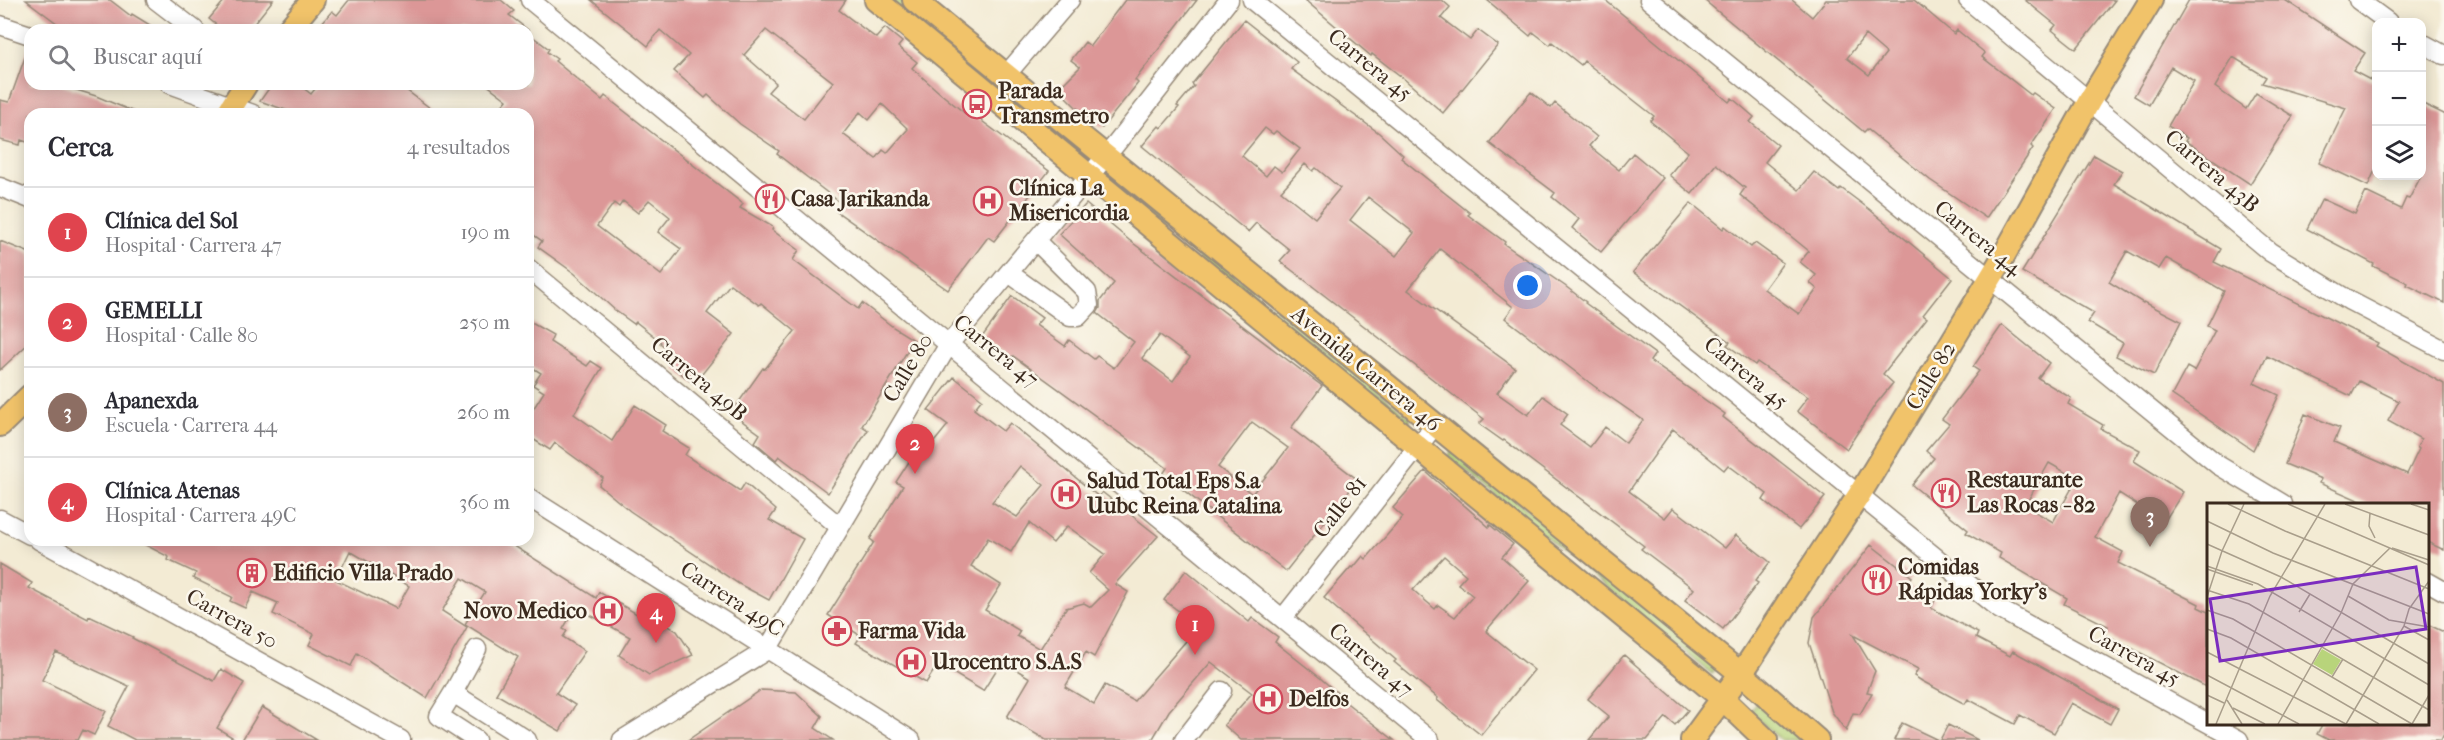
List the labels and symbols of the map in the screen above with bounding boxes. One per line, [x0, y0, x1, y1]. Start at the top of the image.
street label: Carrera 45 [1323, 23, 1417, 107]
place label: Parada Transmetro [997, 78, 1109, 129]
bus stop icon: Parada Transmetro [961, 88, 993, 120]
street label: Carrera 43B [2160, 124, 2264, 218]
place label: Clínica La Misericordia [1008, 175, 1130, 226]
restaurant icon: Casa Jarikanda [754, 183, 786, 215]
hospital icon: Clínica La Misericordia [972, 185, 1004, 217]
place label: Casa Jarikanda [791, 186, 930, 212]
street label: Carrera 44 [1929, 195, 2028, 282]
your location [1513, 271, 1542, 300]
street label: Avenida Carrera 46 [1285, 300, 1446, 437]
street label: Carrera 47 [948, 309, 1044, 393]
street label: Calle 80 [877, 329, 939, 407]
street label: Carrera 49B [646, 331, 752, 427]
street label: Carrera 45 [1699, 331, 1793, 415]
street label: Calle 82 [1901, 337, 1961, 415]
pin: 2 [896, 424, 934, 474]
place label: Restaurante Las Rocas - 82 [1967, 467, 2096, 518]
place label: Salud Total Eps S.a Uubc Reina Catalina [1086, 468, 1282, 519]
street label: Calle 81 [1308, 471, 1372, 543]
restaurant icon: Restaurante Las Rocas - 82 [1930, 477, 1962, 509]
hospital icon: Salud Total Eps S.a Uubc Reina Catalina [1050, 478, 1082, 510]
pin: 3 [2130, 498, 2170, 547]
inset map [2207, 503, 2429, 725]
place label: Comidas Rápidas Yorky's [1898, 554, 2047, 605]
street label: Carrera 49C [675, 556, 789, 642]
building icon: Edificio Villa Prado [236, 557, 268, 589]
place label: Edificio Villa Prado [273, 560, 453, 586]
restaurant icon: Comidas Rápidas Yorky's [1861, 564, 1893, 596]
street label: Carrera 50 [182, 583, 282, 655]
pin: 4 [636, 594, 676, 643]
hospital icon: Novo Medico [592, 595, 624, 627]
place label: Novo Medico [464, 598, 587, 624]
pin: 1 [1176, 606, 1214, 655]
pharmacy icon: Farma Vida [821, 615, 853, 647]
street label: Carrera 47 [1324, 617, 1418, 703]
place label: Farma Vida [857, 618, 966, 644]
street label: Carrera 45 [2084, 620, 2184, 692]
hospital icon: Urocentro S.A.S [895, 646, 927, 678]
place label: Urocentro S.A.S [931, 649, 1082, 675]
hospital icon: Delfos [1252, 683, 1284, 715]
place label: Delfos [1289, 686, 1349, 712]

